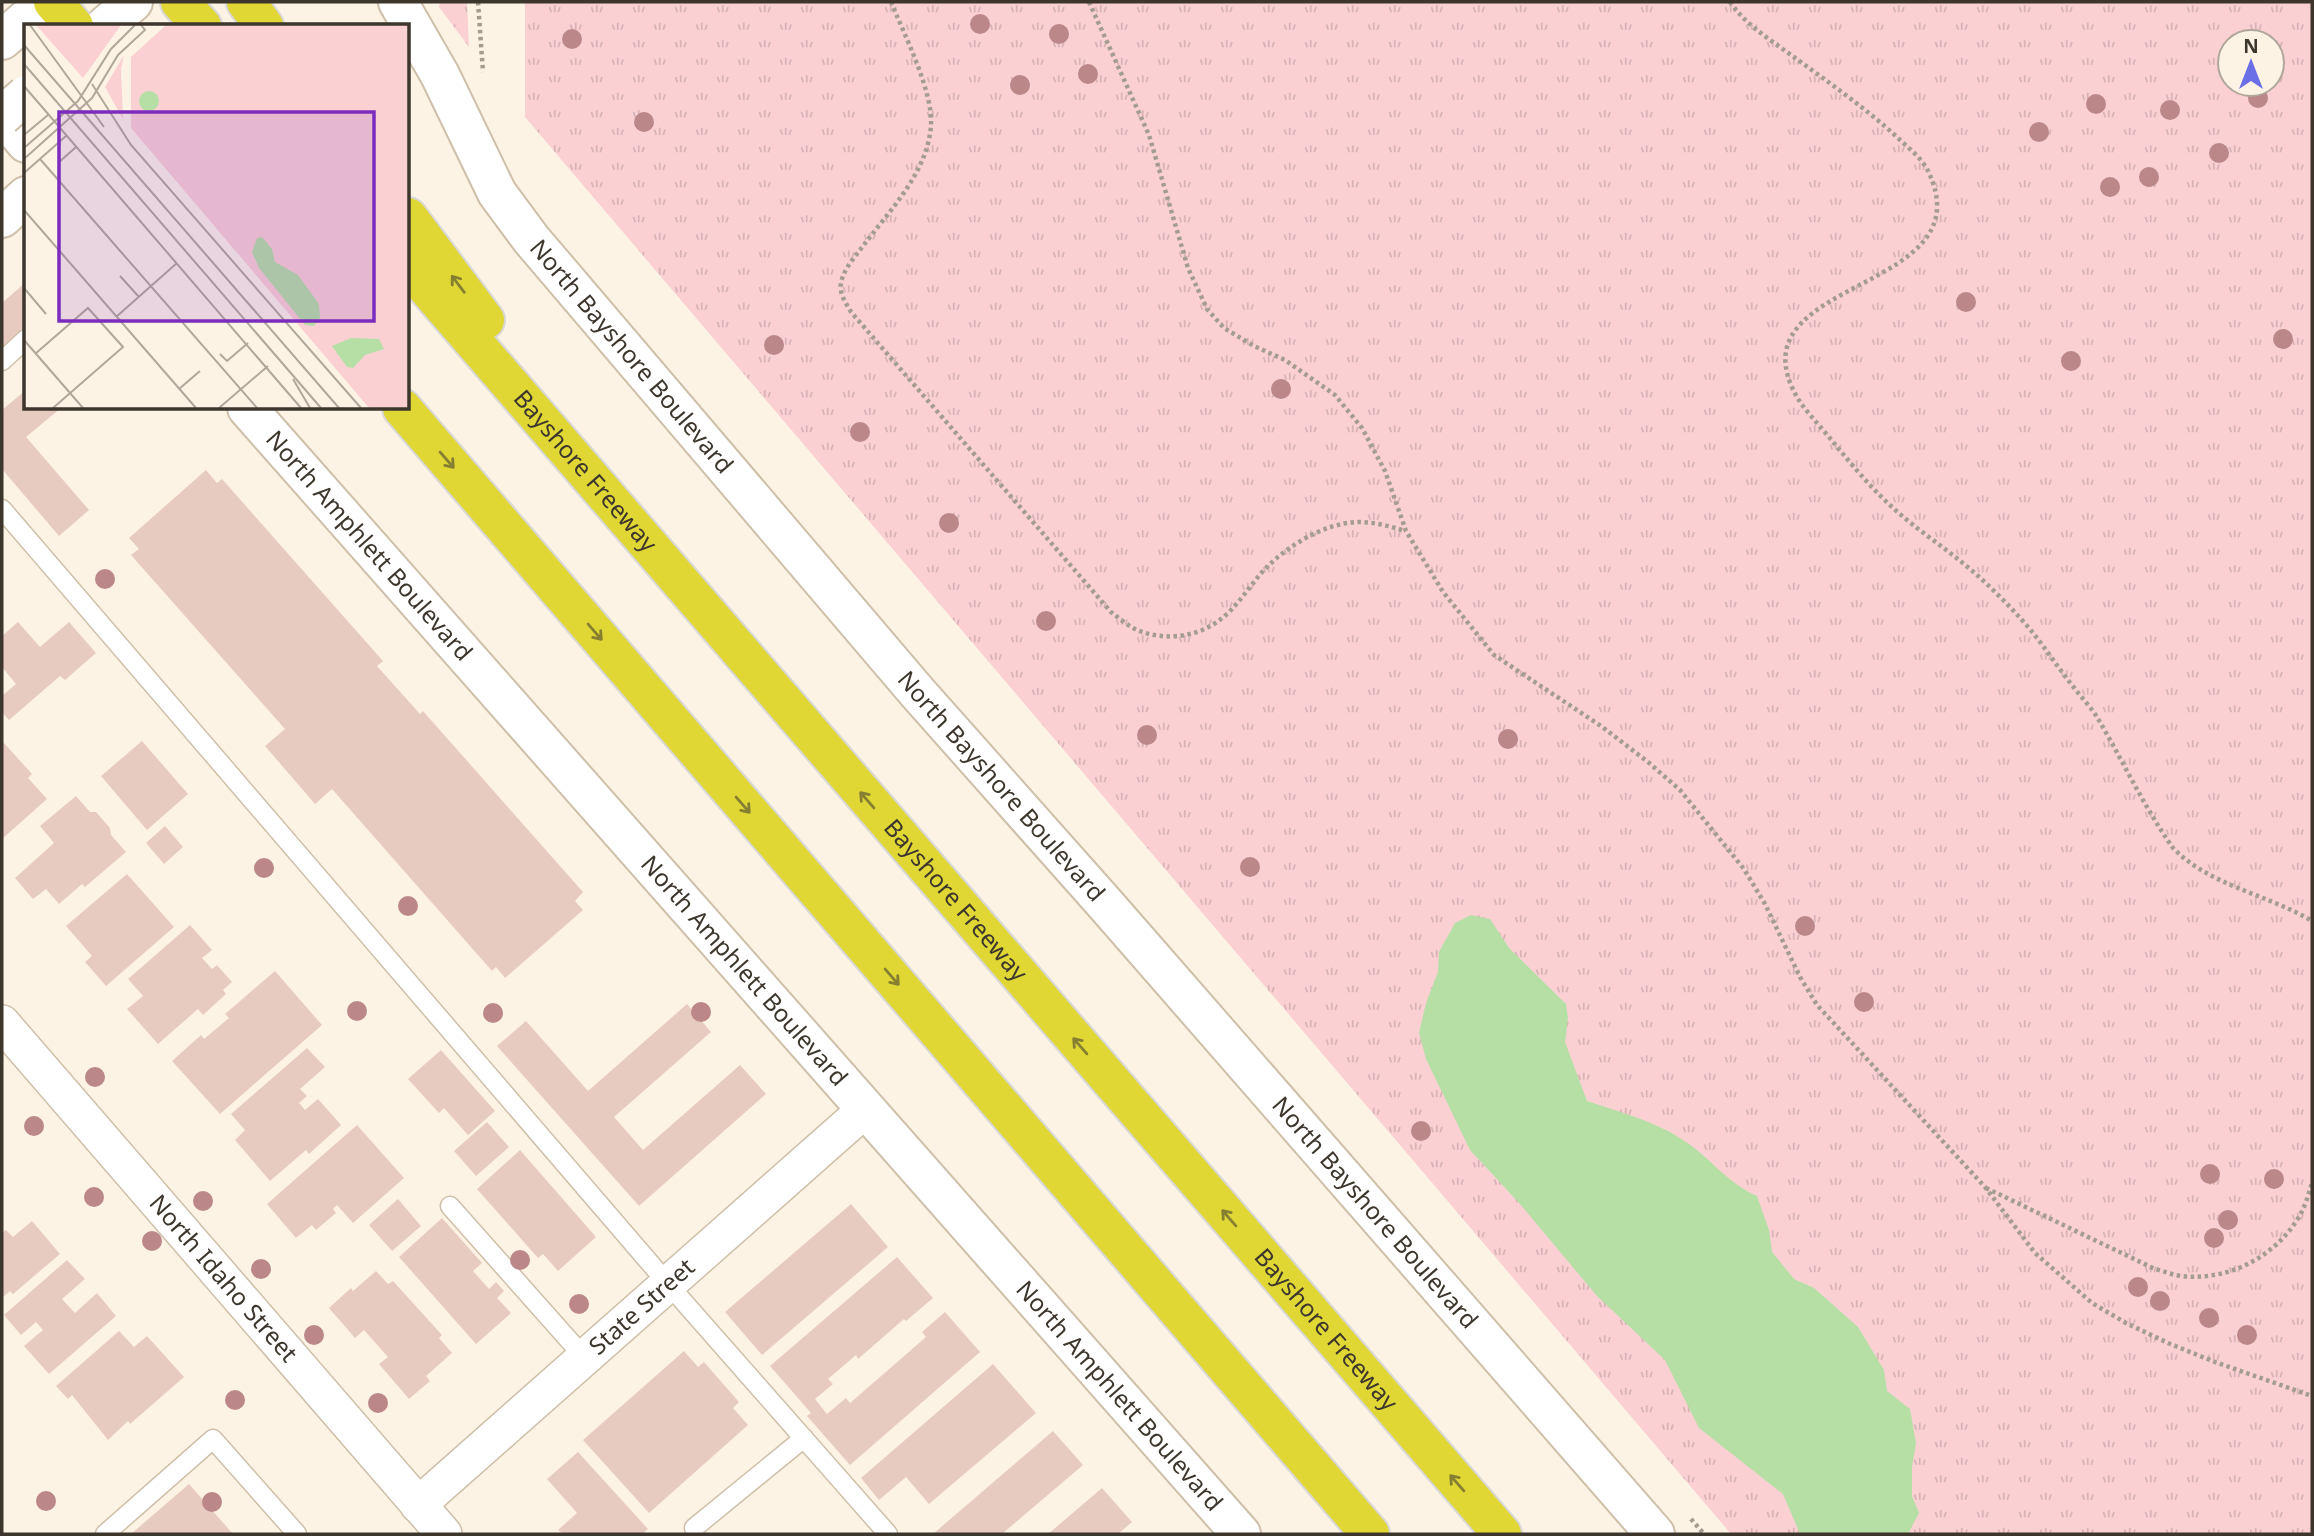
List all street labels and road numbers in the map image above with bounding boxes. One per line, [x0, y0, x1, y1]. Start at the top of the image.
street label: North Bayshore Boulevard [523, 232, 742, 480]
street label: Bayshore Freeway [507, 382, 666, 559]
street label: North Amphlett Boulevard [259, 423, 481, 667]
street label: North Bayshore Boulevard [891, 663, 1113, 908]
street label: Bayshore Freeway [877, 811, 1036, 988]
street label: North Amphlett Boulevard [634, 848, 856, 1092]
street label: North Bayshore Boulevard [1265, 1089, 1486, 1335]
street label: North Idaho Street [143, 1187, 306, 1369]
street label: Bayshore Freeway [1248, 1241, 1407, 1418]
street label: State Street [581, 1250, 701, 1362]
street label: North Amphlett Boulevard [1010, 1273, 1231, 1517]

